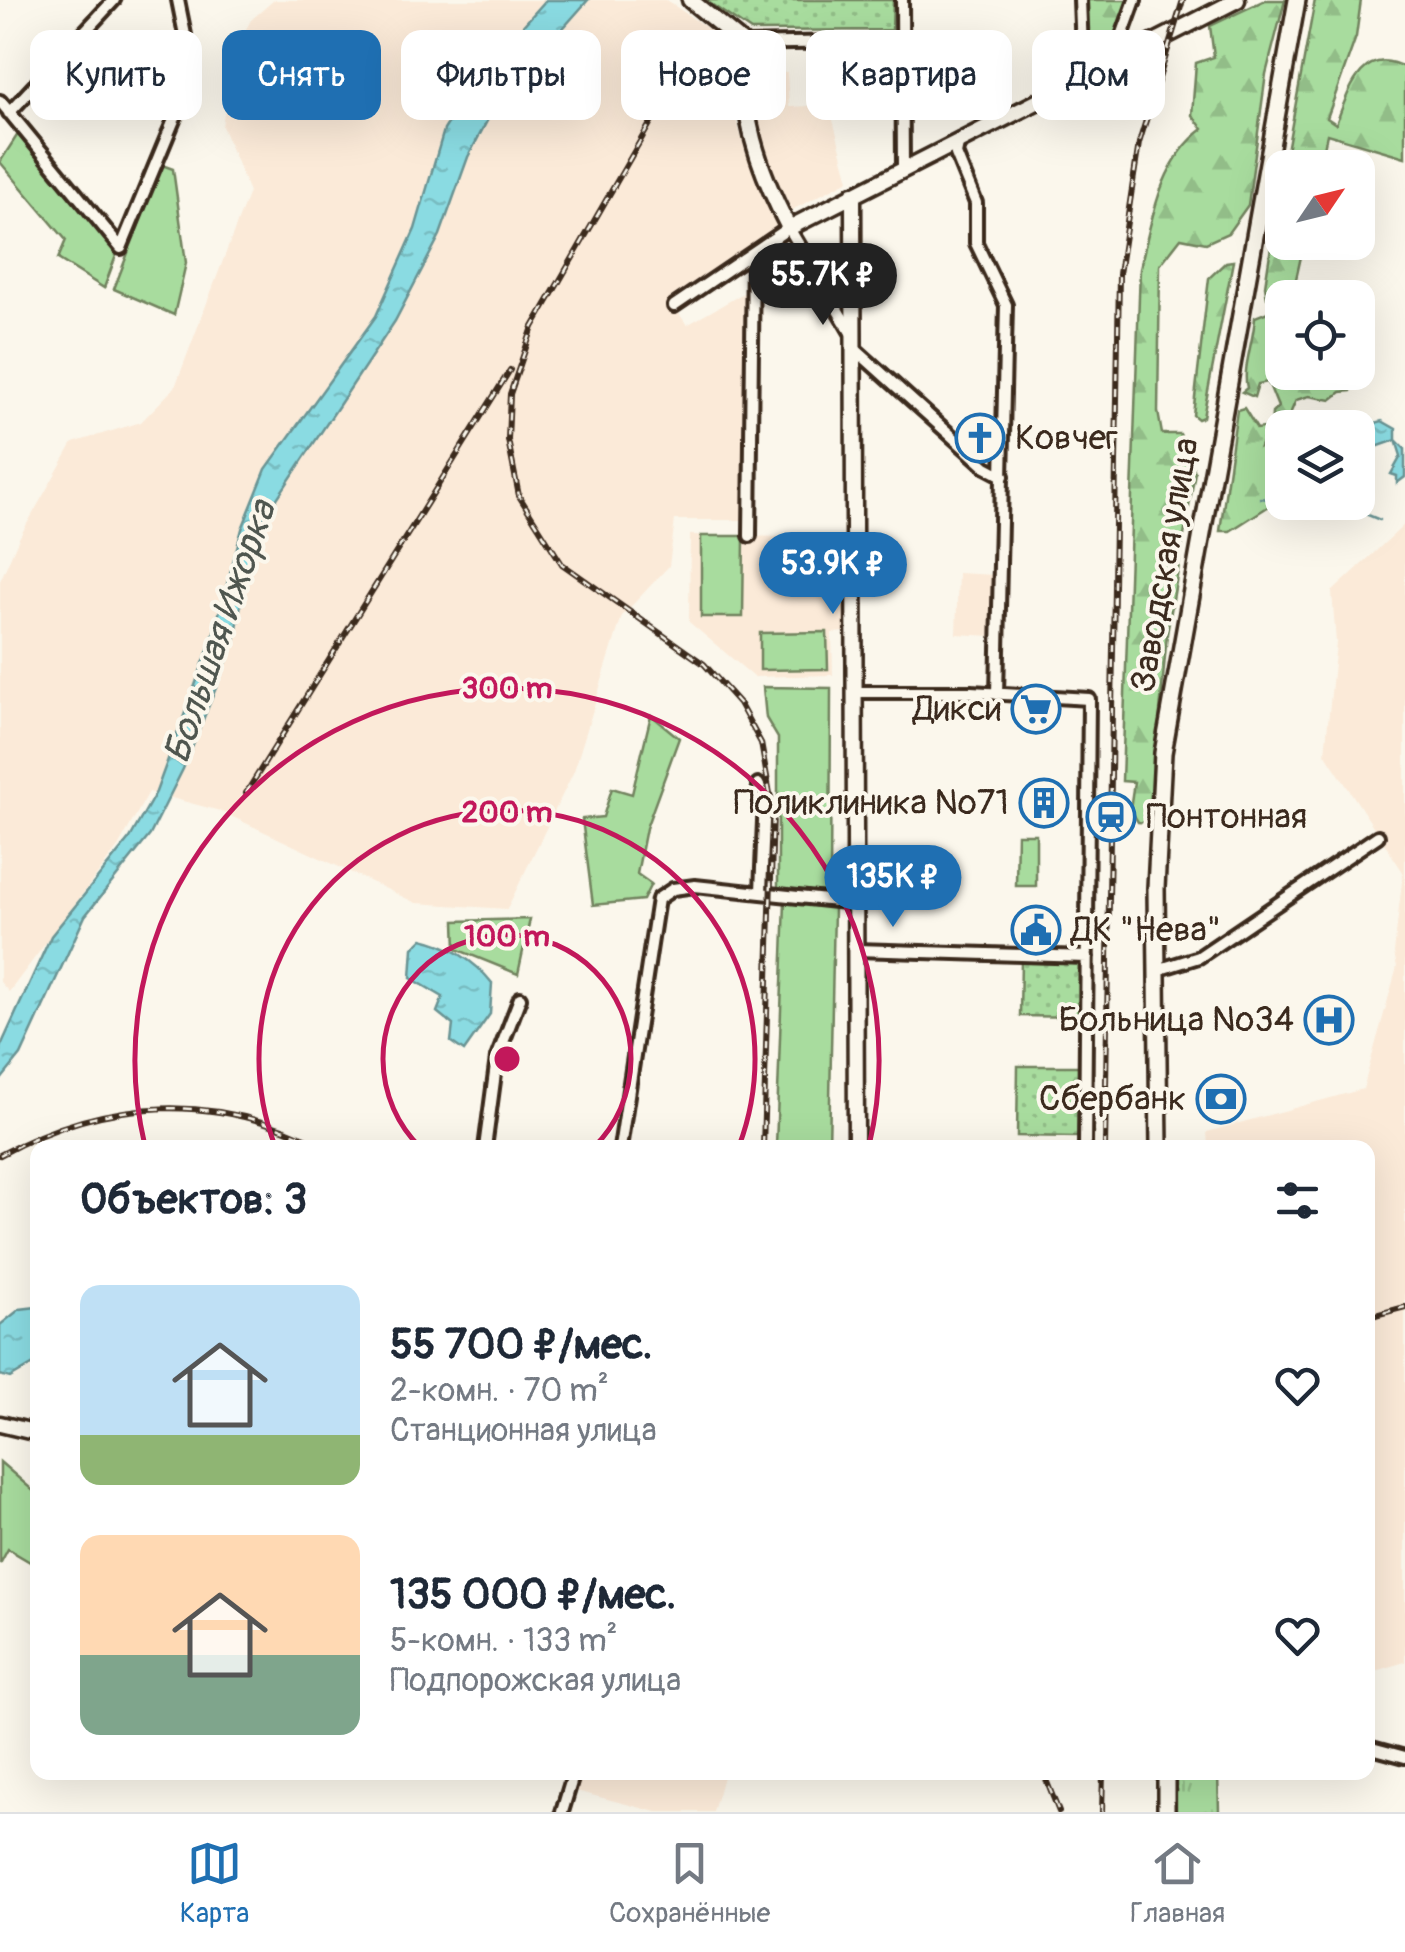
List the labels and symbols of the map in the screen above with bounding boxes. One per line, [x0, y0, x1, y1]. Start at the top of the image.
north arrow [1265, 150, 1375, 260]
pin: 55.7K ₽ [731, 243, 915, 328]
church icon: Ковчег [954, 412, 1006, 464]
place label: Ковчег [1015, 416, 1118, 460]
street label: Заводская улица [1121, 434, 1209, 696]
water label: Большая Ижорка [153, 492, 288, 769]
pin: 53.9K ₽ [741, 532, 925, 617]
text: 300 m [462, 670, 552, 707]
supermarket icon: Дикси [1010, 683, 1062, 735]
place label: Дикси [911, 687, 1001, 731]
building icon: Поликлиника №71 [1018, 777, 1070, 829]
place label: Поликлиника №71 [734, 781, 1009, 825]
station icon: Понтонная [1085, 791, 1137, 843]
text: 200 m [462, 794, 552, 831]
place label: Понтонная [1146, 795, 1307, 839]
pin: 135K ₽ [812, 845, 974, 930]
public building icon: ДК "Нева" [1010, 904, 1062, 956]
place label: ДК "Нева" [1069, 908, 1221, 952]
text: 100 m [464, 918, 550, 955]
hospital icon: Больница №34 [1303, 994, 1355, 1046]
place label: Больница №34 [1059, 998, 1294, 1042]
centre of rings [489, 1041, 525, 1077]
bank icon: Сбербанк [1195, 1073, 1247, 1125]
place label: Сбербанк [1039, 1077, 1186, 1121]

